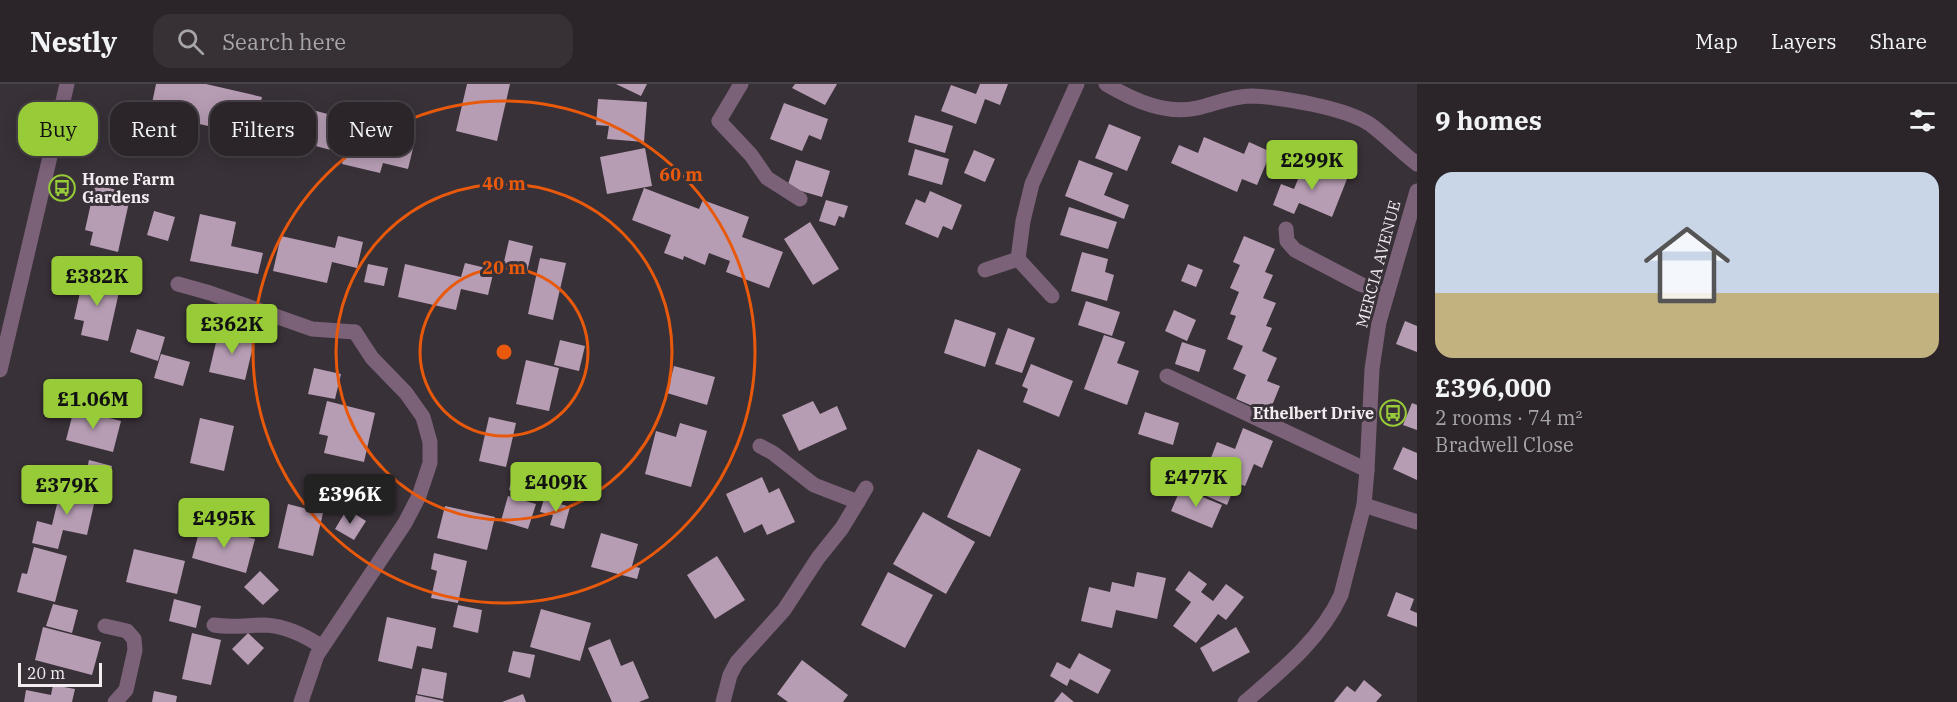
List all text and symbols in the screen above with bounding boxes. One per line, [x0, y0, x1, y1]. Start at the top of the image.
search box [153, 14, 573, 68]
text: Nestly [30, 23, 117, 60]
icon: search [174, 25, 207, 58]
text: Search here [222, 27, 346, 56]
text: Map [1695, 27, 1738, 55]
text: Layers [1771, 27, 1837, 55]
text: Share [1870, 27, 1927, 55]
chip: Buy [18, 102, 98, 156]
chip: Rent [110, 102, 198, 156]
chip: Filters [210, 102, 316, 156]
chip: New [328, 102, 414, 156]
text: 9 homes [1435, 103, 1542, 137]
icon: filters [1906, 104, 1939, 137]
pin: £299K [1270, 140, 1354, 191]
text: £299K [1280, 146, 1344, 173]
text: 60 m [659, 163, 703, 186]
place label: Home Farm Gardens [82, 169, 175, 207]
text: 40 m [482, 172, 526, 195]
bus stop icon: Home Farm Gardens [47, 173, 77, 203]
street label: MERCIA AVENUE [1351, 198, 1405, 330]
icon: home [1633, 211, 1741, 319]
pin: £382K [55, 256, 139, 307]
text: 20 m [482, 256, 526, 279]
text: £382K [65, 262, 129, 289]
pin: £362K [190, 304, 274, 355]
text: £362K [200, 310, 264, 337]
centre of rings [494, 342, 514, 362]
text: £396,000 [1435, 370, 1551, 404]
pin: £1.06M [44, 379, 142, 430]
text: £1.06M [57, 385, 129, 412]
bus stop icon: Ethelbert Drive [1378, 398, 1408, 428]
place label: Ethelbert Drive [1253, 403, 1374, 423]
text: 2 rooms · 74 m² [1435, 404, 1582, 431]
text: Bradwell Close [1435, 431, 1574, 458]
pin: £477K [1154, 457, 1238, 508]
pin: £409K [514, 462, 598, 513]
text: £477K [1164, 463, 1228, 490]
pin: £379K [25, 465, 109, 516]
text: £409K [524, 468, 588, 495]
text: £379K [35, 471, 99, 498]
pin: £396K [308, 474, 392, 525]
text: £396K [318, 480, 382, 507]
pin: £495K [182, 498, 266, 549]
text: £495K [192, 504, 256, 531]
scale bar [18, 660, 102, 688]
text: 20 m [27, 663, 65, 683]

